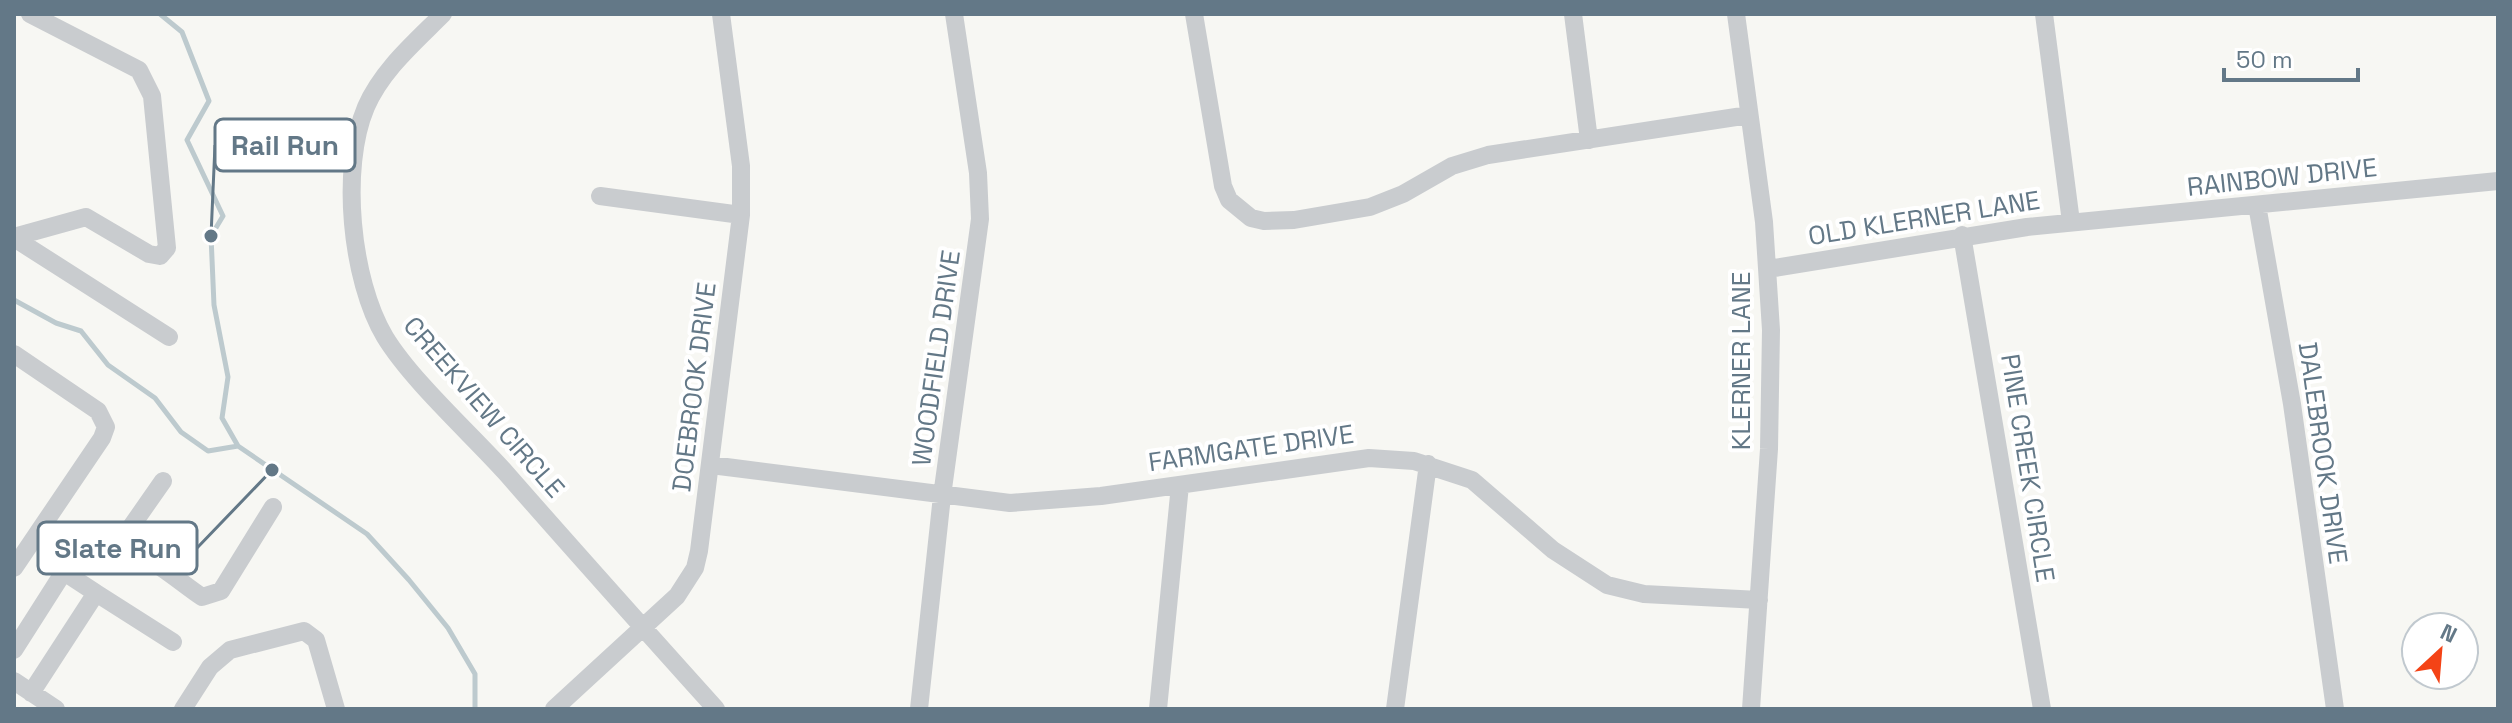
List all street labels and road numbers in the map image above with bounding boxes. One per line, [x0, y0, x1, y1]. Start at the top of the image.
street label: RAINBOW DRIVE [2185, 150, 2379, 204]
street label: OLD KLERNER LANE [1806, 183, 2042, 253]
street label: WOODFIELD DRIVE [904, 248, 968, 468]
street label: KLERNER LANE [1724, 272, 1758, 450]
street label: DOEBROOK DRIVE [664, 280, 724, 494]
street label: CREEKVIEW CIRCLE [396, 309, 572, 505]
street label: DALEBROOK DRIVE [2291, 340, 2355, 566]
street label: PINE CREEK CIRCLE [1993, 352, 2063, 584]
street label: FARMGATE DRIVE [1146, 417, 1356, 479]

